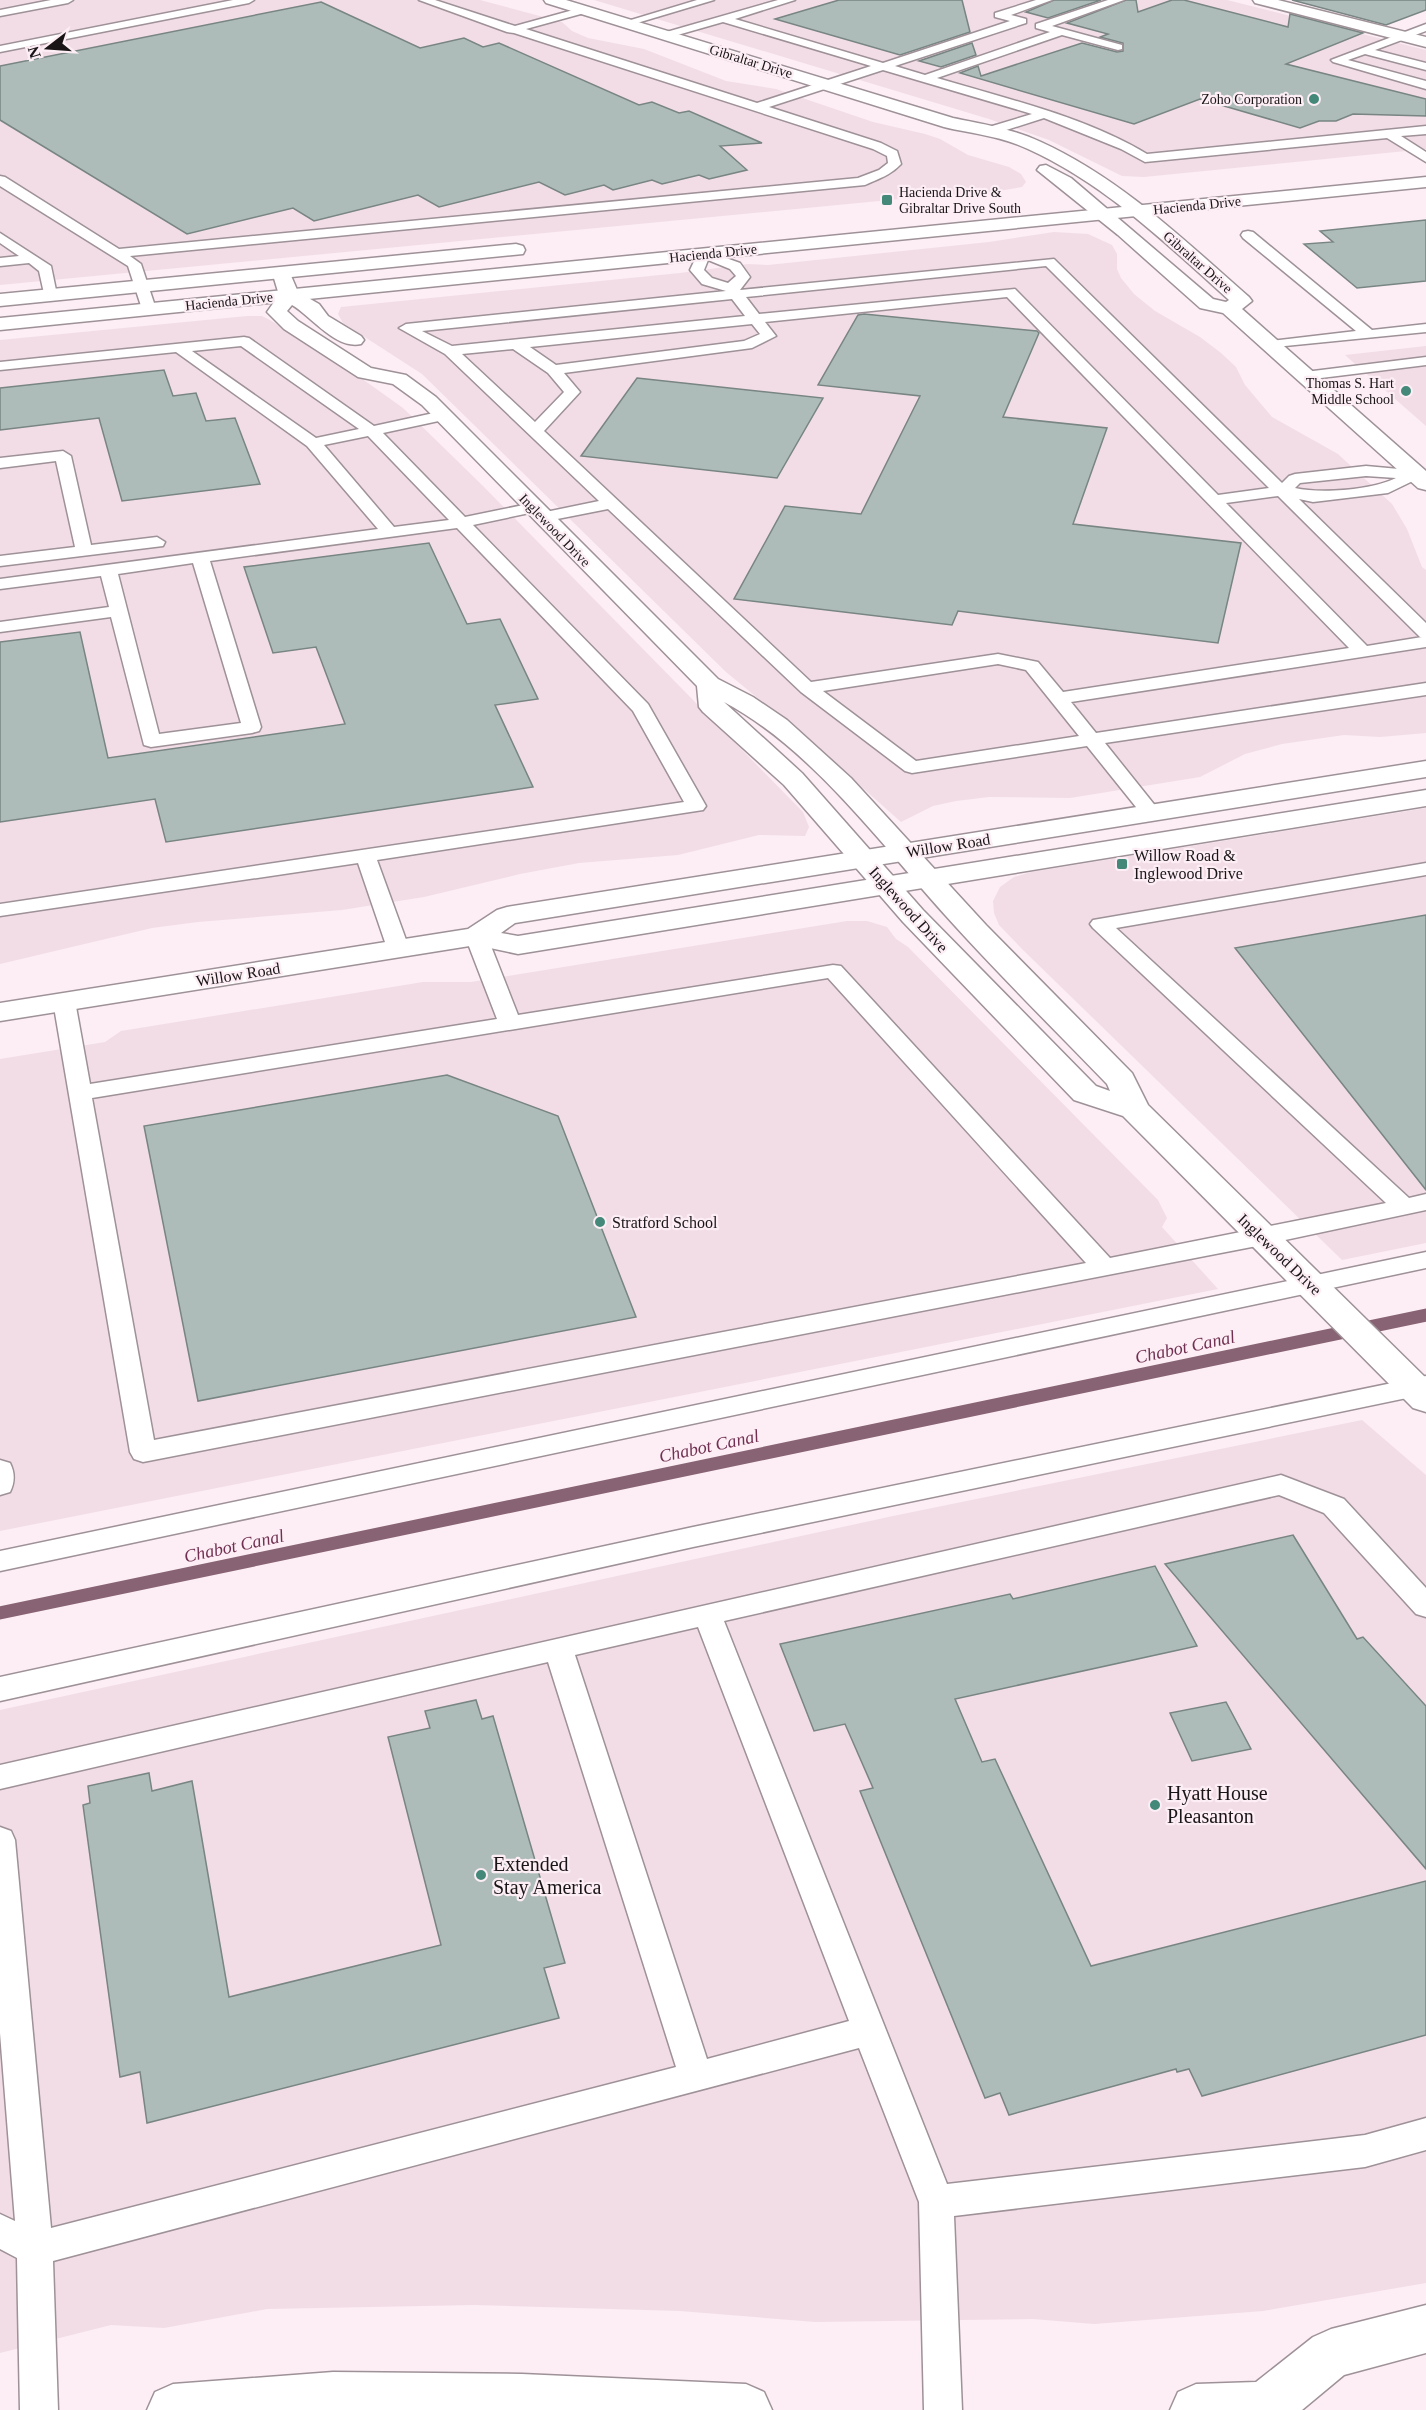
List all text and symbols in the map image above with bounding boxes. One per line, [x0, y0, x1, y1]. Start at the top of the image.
north arrow [18, 18, 78, 78]
street label: Gibraltar Drive [708, 42, 794, 81]
text: N [24, 44, 44, 60]
place label: Zoho Corporation [1201, 92, 1302, 107]
marker: Zoho Corporation [1307, 92, 1321, 106]
place label: Hacienda Drive & Gibraltar Drive South [899, 185, 1021, 216]
marker: Hacienda Drive & Gibraltar Drive South [880, 193, 894, 207]
street label: Hacienda Drive [1152, 193, 1242, 218]
street label: Gibraltar Drive [1160, 229, 1235, 296]
street label: Hacienda Drive [668, 241, 758, 266]
street label: Hacienda Drive [184, 289, 274, 314]
place label: Thomas S. Hart Middle School [1306, 376, 1394, 407]
marker: Thomas S. Hart Middle School [1399, 384, 1413, 398]
street label: Inglewood Drive [516, 491, 593, 570]
street label: Willow Road [905, 830, 991, 861]
place label: Willow Road & Inglewood Drive [1134, 847, 1243, 883]
marker: Willow Road & Inglewood Drive [1115, 857, 1129, 871]
street label: Inglewood Drive [865, 863, 951, 956]
street label: Willow Road [195, 959, 281, 990]
street label: Inglewood Drive [1234, 1210, 1325, 1299]
place label: Stratford School [612, 1214, 718, 1231]
marker: Stratford School [593, 1215, 607, 1229]
water label: Chabot Canal [1133, 1327, 1237, 1367]
water label: Chabot Canal [657, 1426, 761, 1466]
water label: Chabot Canal [182, 1526, 286, 1566]
place label: Hyatt House Pleasanton [1167, 1782, 1268, 1827]
marker: Hyatt House Pleasanton [1148, 1798, 1162, 1812]
place label: Extended Stay America [493, 1853, 601, 1899]
marker: Extended Stay America [474, 1868, 488, 1882]

